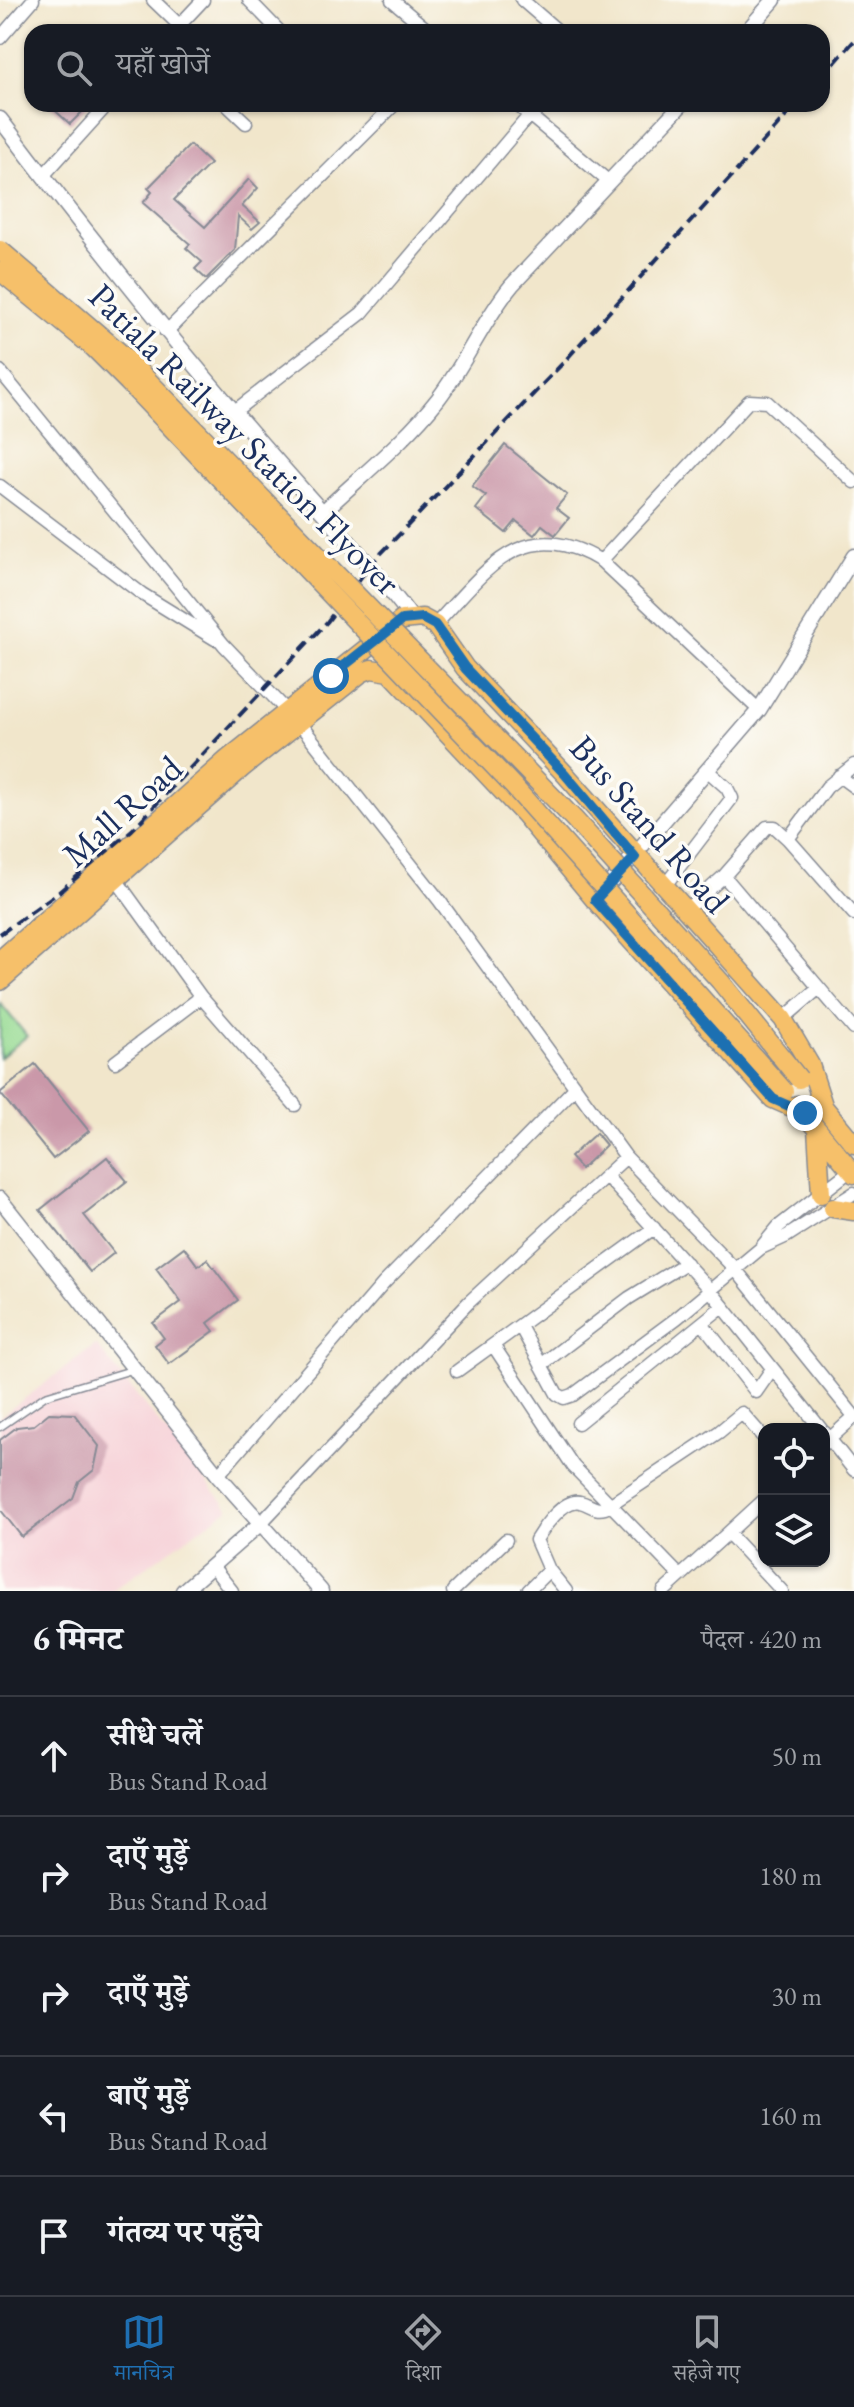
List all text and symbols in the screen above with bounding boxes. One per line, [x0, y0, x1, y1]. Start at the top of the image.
search box [24, 24, 830, 112]
text: यहाँ खोजें [116, 44, 210, 83]
icon: search [52, 46, 96, 90]
street label: Patiala Railway Station Flyover [79, 273, 411, 605]
route start [313, 658, 349, 694]
street label: Bus Stand Road [560, 725, 741, 923]
street label: Mall Road [52, 744, 193, 877]
route end [787, 1095, 823, 1131]
map controls [758, 1423, 830, 1567]
button: locate [758, 1423, 830, 1495]
button: layers [758, 1495, 830, 1567]
text: 6 मिनट [32, 1616, 122, 1660]
text: पैदल · 420 m [701, 1622, 822, 1656]
text: सीधे चलें [108, 1715, 202, 1754]
icon: ahead [32, 1734, 76, 1778]
text: 50 m [772, 1739, 822, 1773]
text: Bus Stand Road [108, 1764, 268, 1798]
text: दाएँ मुड़ें [108, 1835, 189, 1874]
icon: right [32, 1854, 76, 1898]
text: 180 m [759, 1859, 822, 1893]
text: Bus Stand Road [108, 1884, 268, 1918]
text: दाएँ मुड़ें [108, 1972, 189, 2011]
icon: right [32, 1974, 76, 2018]
text: 30 m [772, 1979, 822, 2013]
text: बाएँ मुड़ें [108, 2075, 189, 2114]
icon: left [32, 2094, 76, 2138]
text: 160 m [759, 2099, 822, 2133]
text: Bus Stand Road [108, 2124, 268, 2158]
text: गंतव्य पर पहुँचे [108, 2212, 261, 2251]
icon: arrive [32, 2214, 76, 2258]
tab: मानचित्र [114, 2310, 174, 2394]
tab: दिशा [401, 2310, 445, 2394]
tab: सहेजे गए [673, 2310, 740, 2394]

